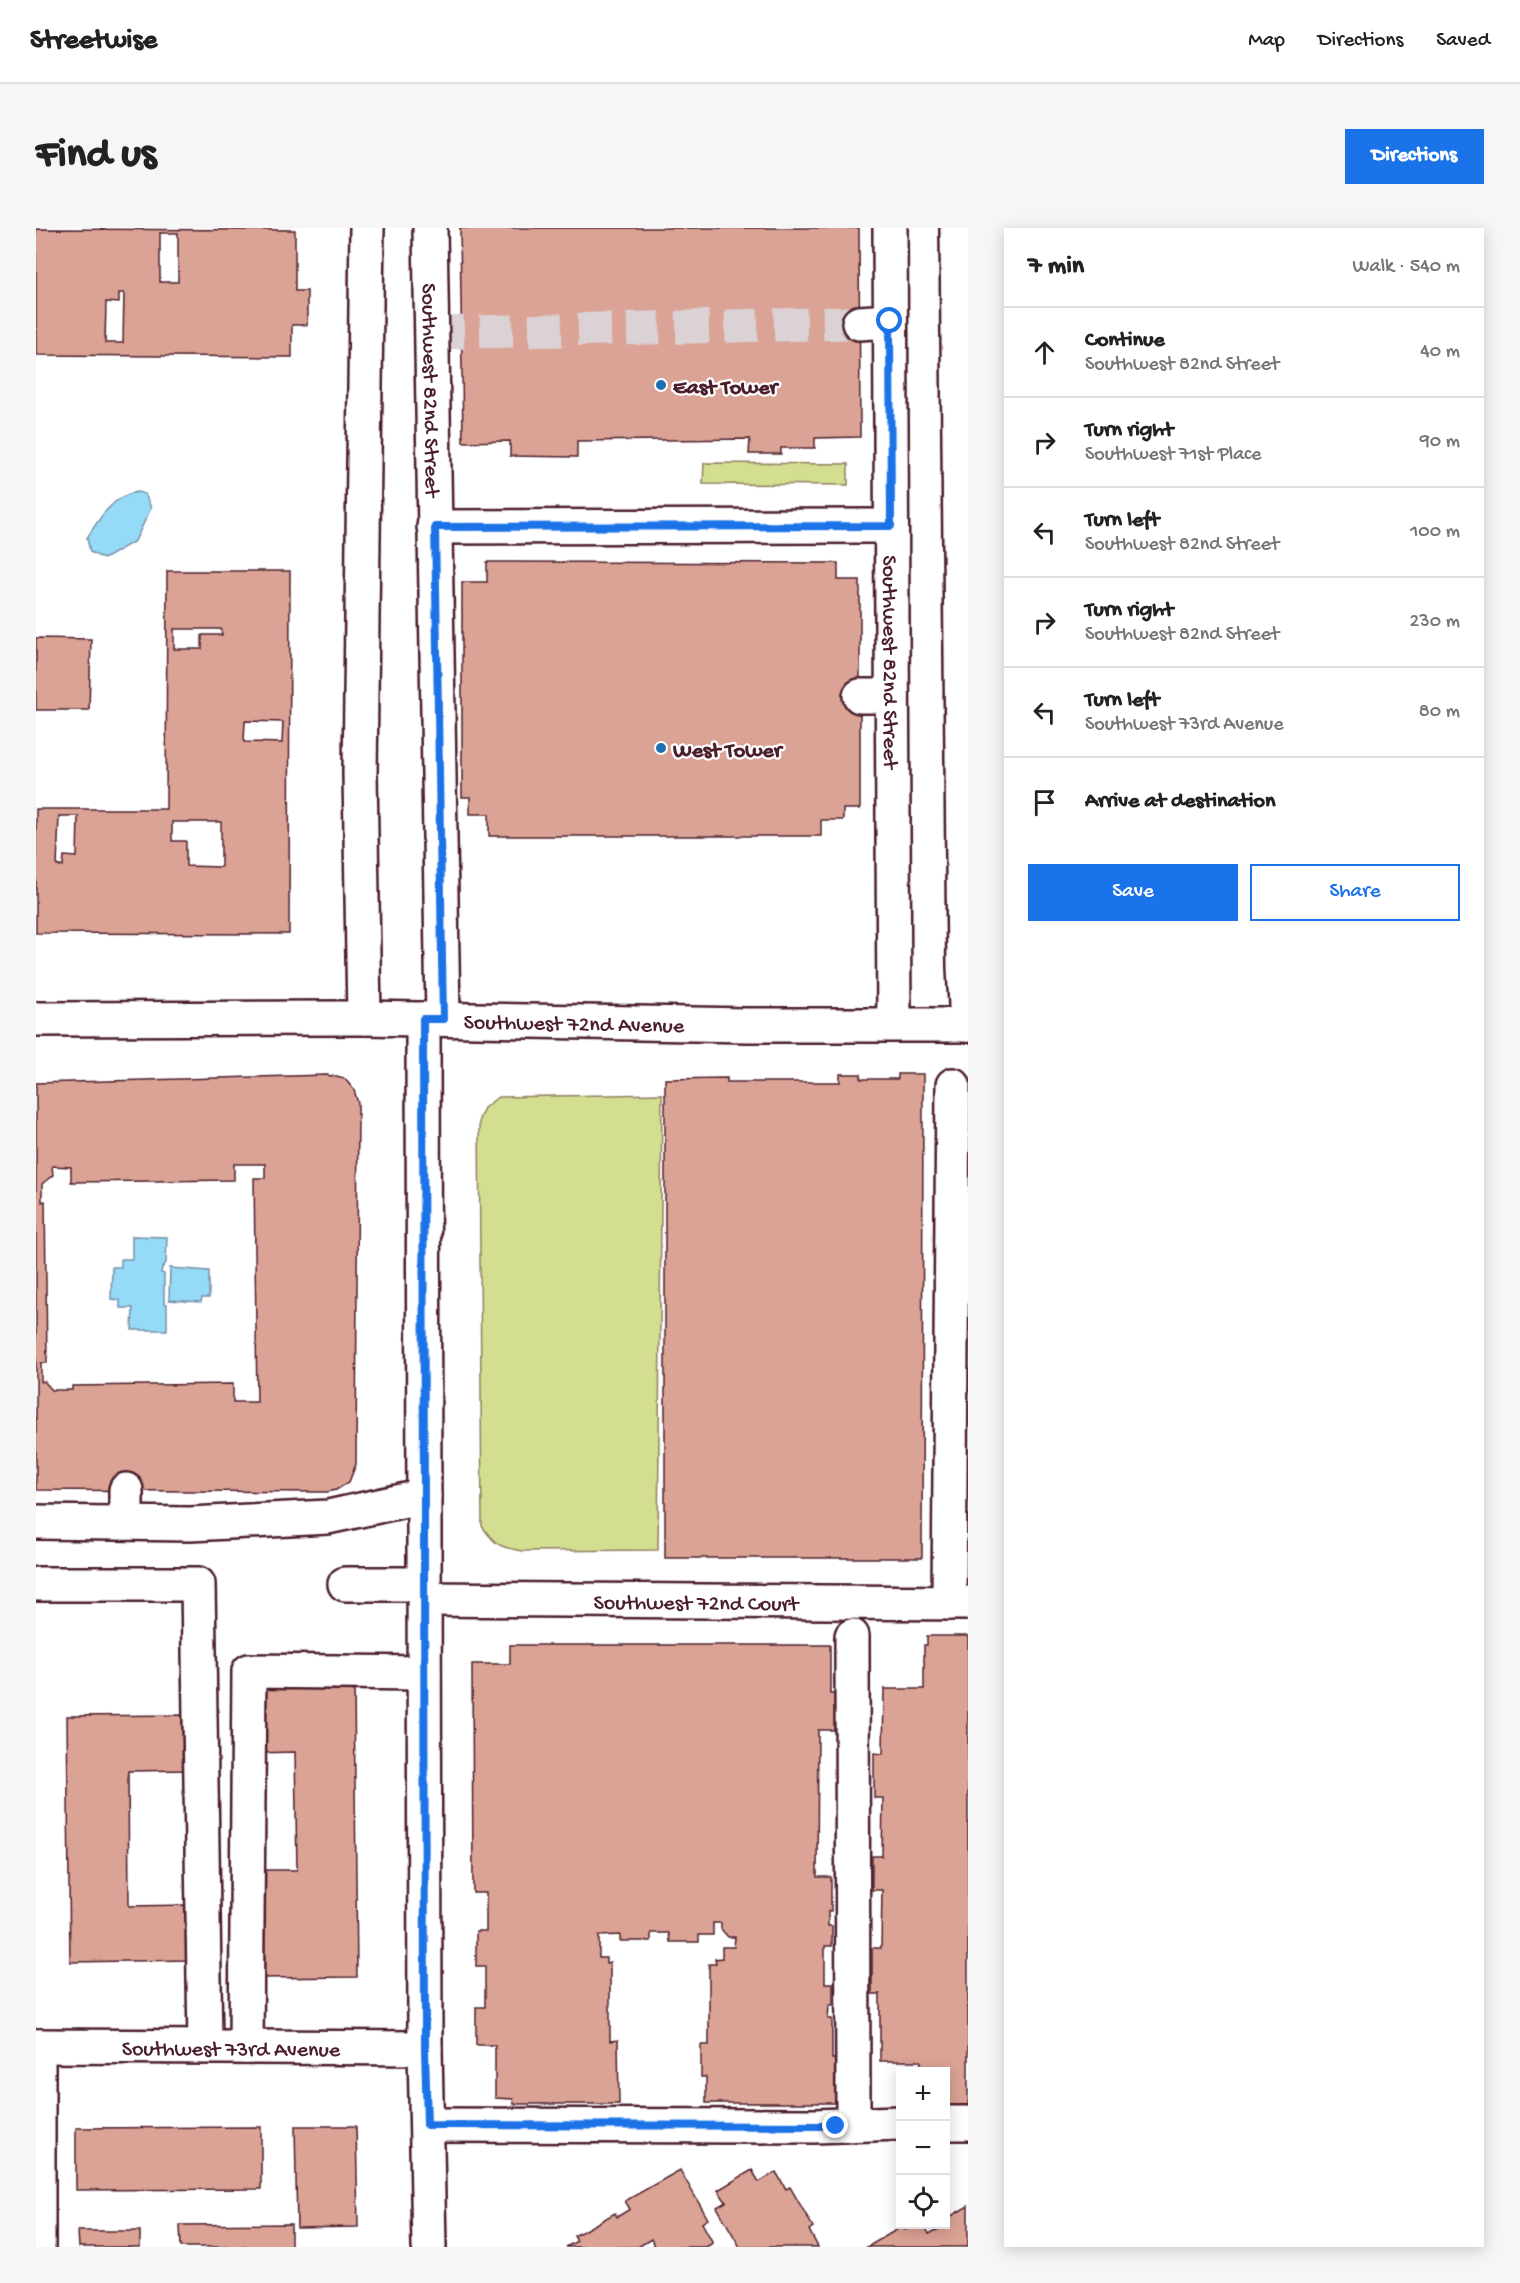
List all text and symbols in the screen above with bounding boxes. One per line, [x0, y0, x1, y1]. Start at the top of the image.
text: Streetwise [30, 25, 157, 58]
text: Map [1248, 29, 1285, 54]
text: Directions [1318, 29, 1403, 54]
text: Saved [1436, 29, 1490, 54]
button: Directions [1345, 129, 1484, 184]
text: Find us [36, 132, 156, 181]
text: 7 min [1028, 252, 1084, 283]
text: Walk · 540 m [1353, 256, 1460, 279]
street label: Southwest 82nd Street [414, 283, 443, 499]
route start [876, 307, 902, 333]
text: Continue [1085, 328, 1165, 354]
icon: ahead [1028, 336, 1061, 369]
text: 40 m [1420, 341, 1460, 364]
text: Southwest 82nd Street [1085, 354, 1279, 377]
place label: East Tower [673, 376, 779, 402]
marker: East Tower [654, 378, 668, 392]
text: Turn right [1085, 418, 1173, 444]
icon: right [1028, 426, 1061, 459]
text: 90 m [1420, 431, 1460, 454]
text: Southwest 71st Place [1085, 444, 1261, 467]
text: Turn left [1085, 508, 1159, 534]
icon: left [1028, 516, 1061, 549]
text: 100 m [1410, 521, 1460, 544]
text: Southwest 82nd Street [1085, 534, 1279, 557]
street label: Southwest 82nd Street [875, 555, 902, 771]
text: Turn right [1085, 598, 1173, 624]
icon: right [1028, 606, 1061, 639]
text: 230 m [1410, 611, 1460, 634]
text: Southwest 82nd Street [1085, 624, 1279, 647]
text: Turn left [1085, 688, 1159, 714]
icon: left [1028, 696, 1061, 729]
text: 80 m [1419, 701, 1460, 724]
text: Southwest 73rd Avenue [1085, 714, 1284, 737]
place label: West Tower [672, 739, 784, 765]
marker: West Tower [654, 741, 668, 755]
icon: arrive [1028, 786, 1061, 819]
text: Arrive at destination [1085, 789, 1275, 815]
button: Save [1028, 864, 1238, 921]
button: Share [1250, 864, 1460, 921]
street label: Southwest 72nd Avenue [463, 1011, 685, 1041]
street label: Southwest 72nd Court [593, 1591, 800, 1619]
street label: Southwest 73rd Avenue [122, 2037, 341, 2065]
map controls [896, 2067, 950, 2229]
button: + [896, 2067, 950, 2121]
route end [822, 2112, 848, 2138]
button: − [896, 2121, 950, 2175]
button: locate [896, 2175, 950, 2229]

